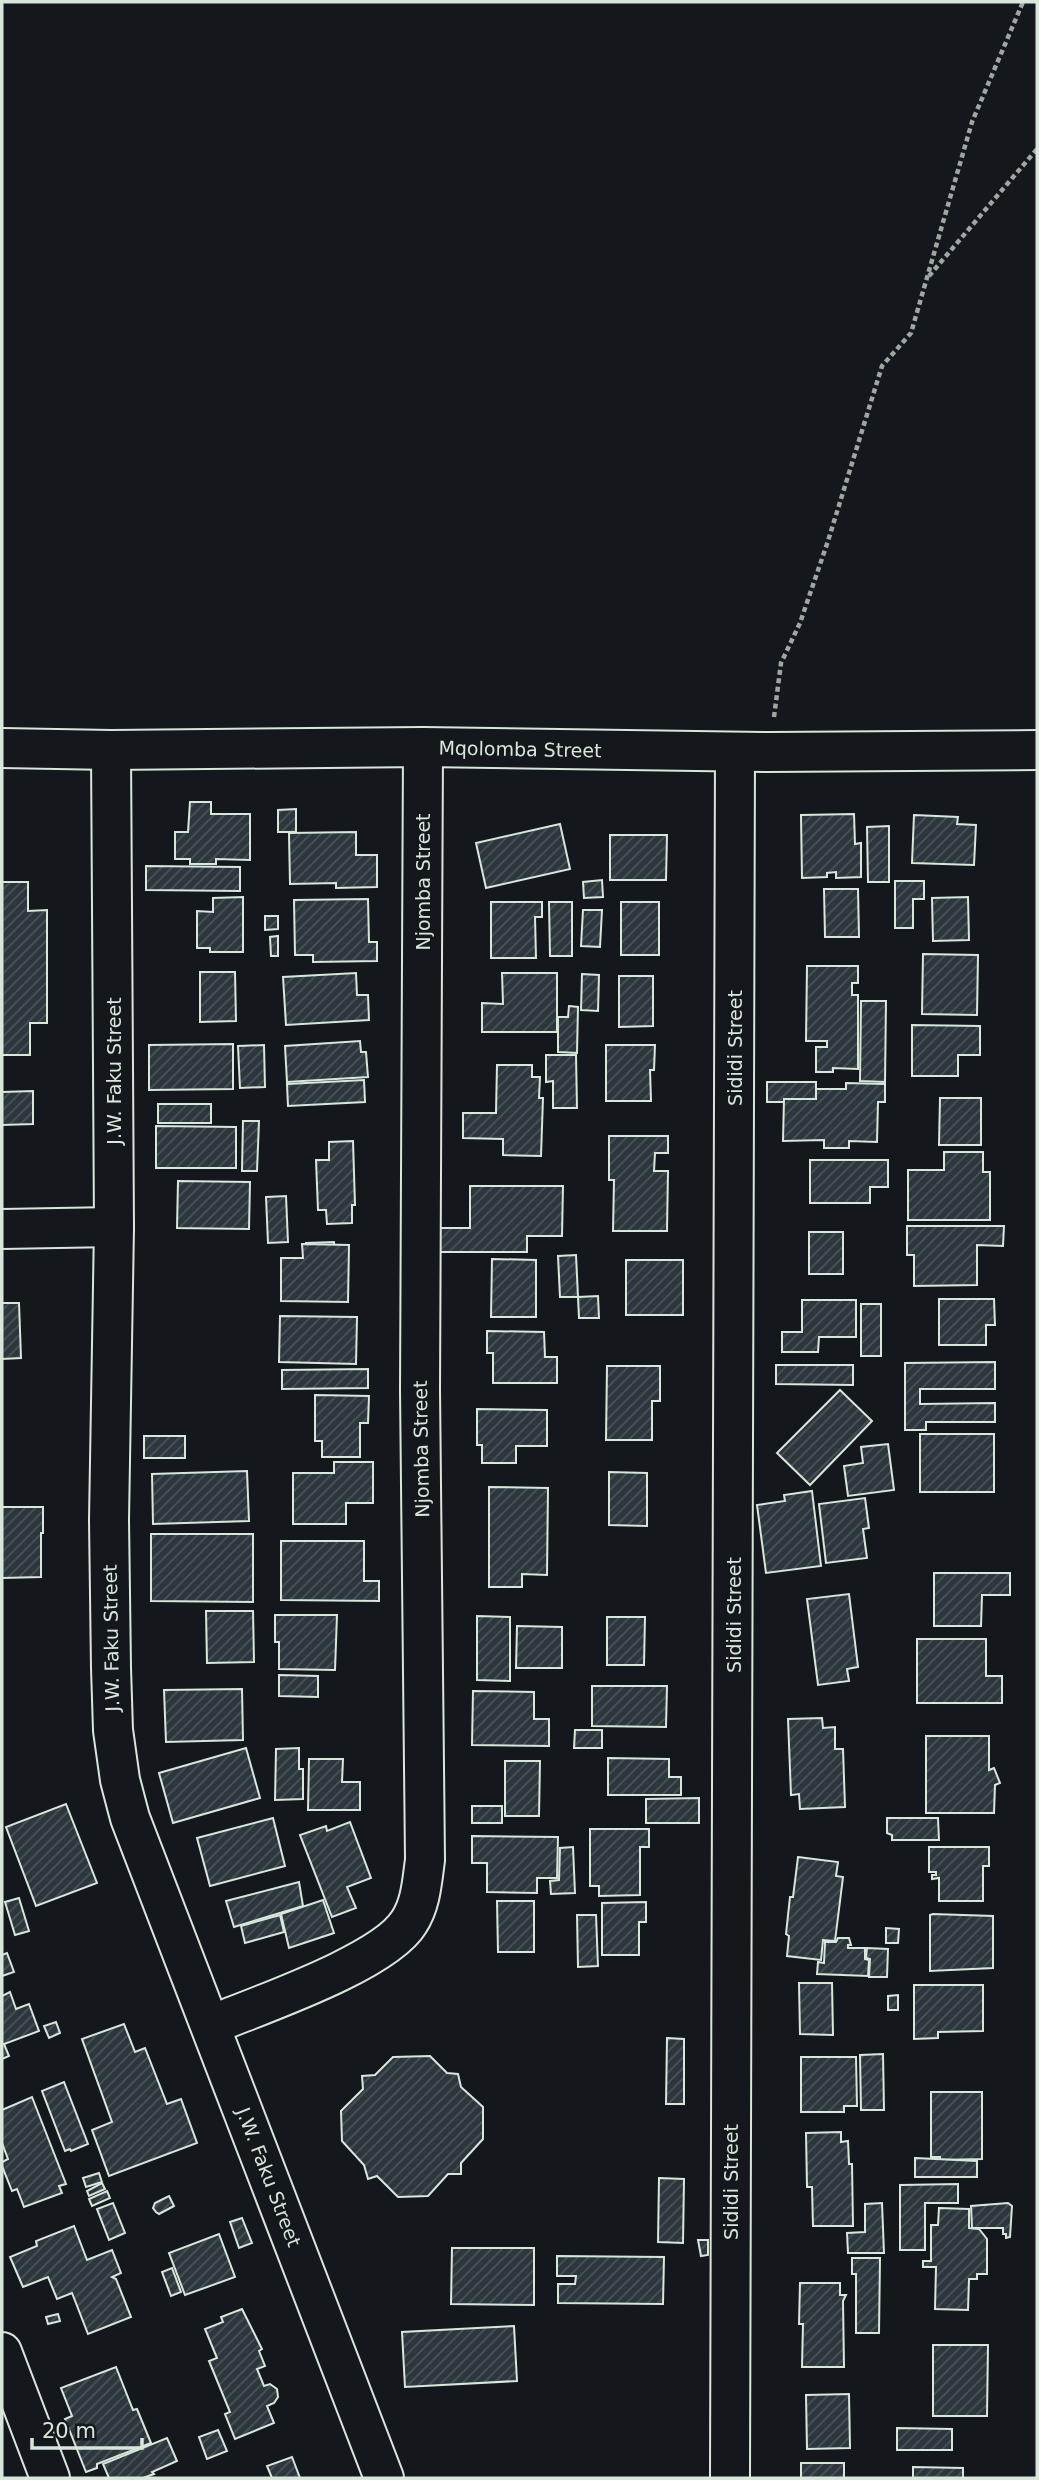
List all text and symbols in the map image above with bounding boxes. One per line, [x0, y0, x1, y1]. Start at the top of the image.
street label: Mqolomba Street [438, 737, 602, 761]
street label: Njomba Street [412, 813, 434, 951]
street label: Sididi Street [724, 990, 746, 1106]
street label: J.W. Faku Street [103, 997, 125, 1146]
street label: Njomba Street [409, 1380, 433, 1518]
street label: Sididi Street [723, 1557, 745, 1673]
street label: J.W. Faku Street [99, 1564, 123, 1713]
street label: J.W. Faku Street [232, 2103, 306, 2250]
street label: Sididi Street [720, 2124, 742, 2240]
scale bar [32, 2406, 142, 2450]
text: 20 m [42, 2419, 96, 2443]

